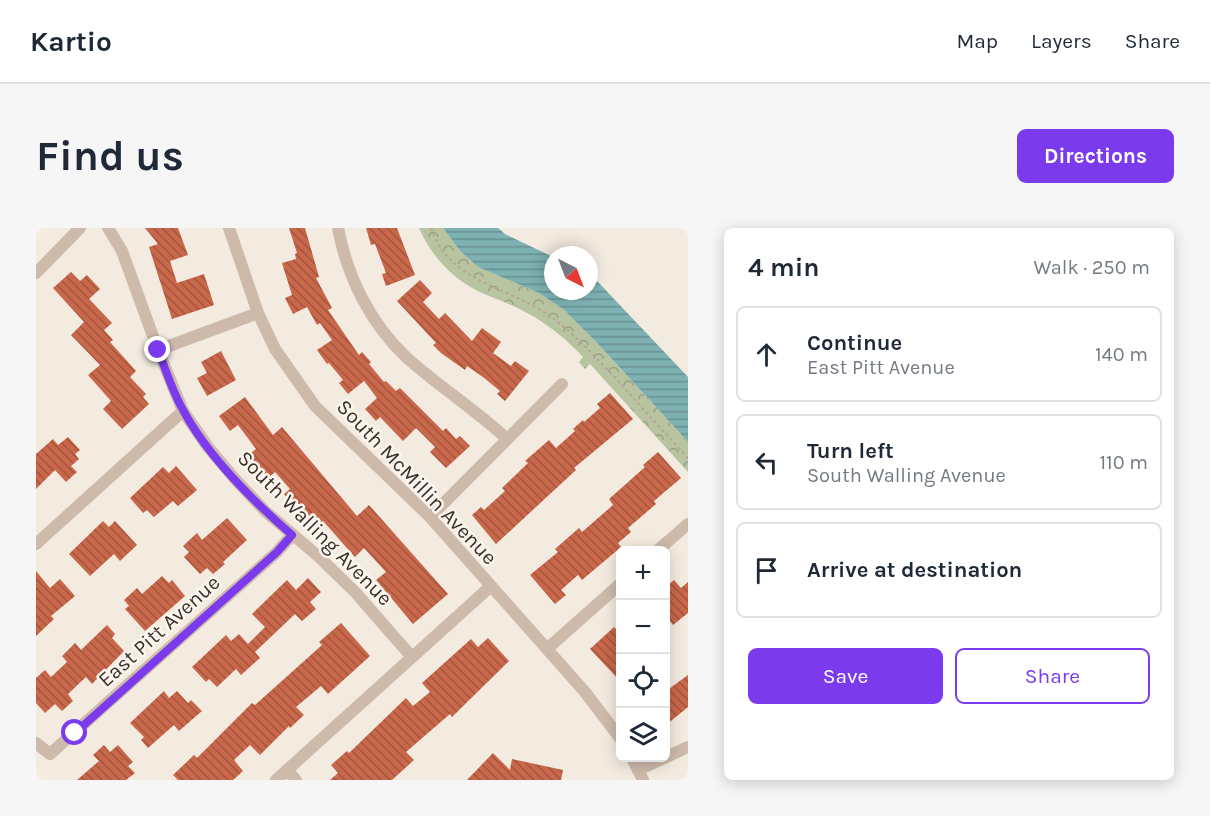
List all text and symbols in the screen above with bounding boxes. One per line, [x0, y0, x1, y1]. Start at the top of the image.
text: Kartio [30, 25, 112, 58]
text: Map [956, 29, 998, 53]
text: Layers [1031, 29, 1092, 53]
text: Share [1125, 29, 1180, 53]
button: Directions [1017, 129, 1174, 183]
text: Find us [36, 131, 184, 181]
north arrow [544, 246, 598, 300]
text: 4 min [748, 252, 819, 283]
text: Walk · 250 m [1034, 256, 1150, 279]
text: Continue [807, 330, 902, 356]
route end [144, 336, 170, 362]
icon: ahead [750, 338, 783, 371]
text: 140 m [1095, 343, 1148, 366]
text: East Pitt Avenue [807, 356, 955, 379]
street label: South McMillin Avenue [332, 395, 502, 569]
text: Turn left [807, 438, 894, 464]
street label: South Walling Avenue [233, 446, 397, 610]
icon: left [750, 446, 783, 479]
text: 110 m [1099, 451, 1148, 474]
text: South Walling Avenue [807, 464, 1006, 487]
map controls [616, 546, 670, 762]
button: + [616, 546, 670, 600]
icon: arrive [750, 554, 783, 587]
text: Arrive at destination [807, 557, 1022, 583]
street label: East Pitt Avenue [93, 570, 225, 692]
button: − [616, 600, 670, 654]
button: Save [748, 648, 943, 704]
button: Share [955, 648, 1150, 704]
button: locate [616, 654, 670, 708]
button: layers [616, 708, 670, 762]
route start [61, 719, 87, 745]

